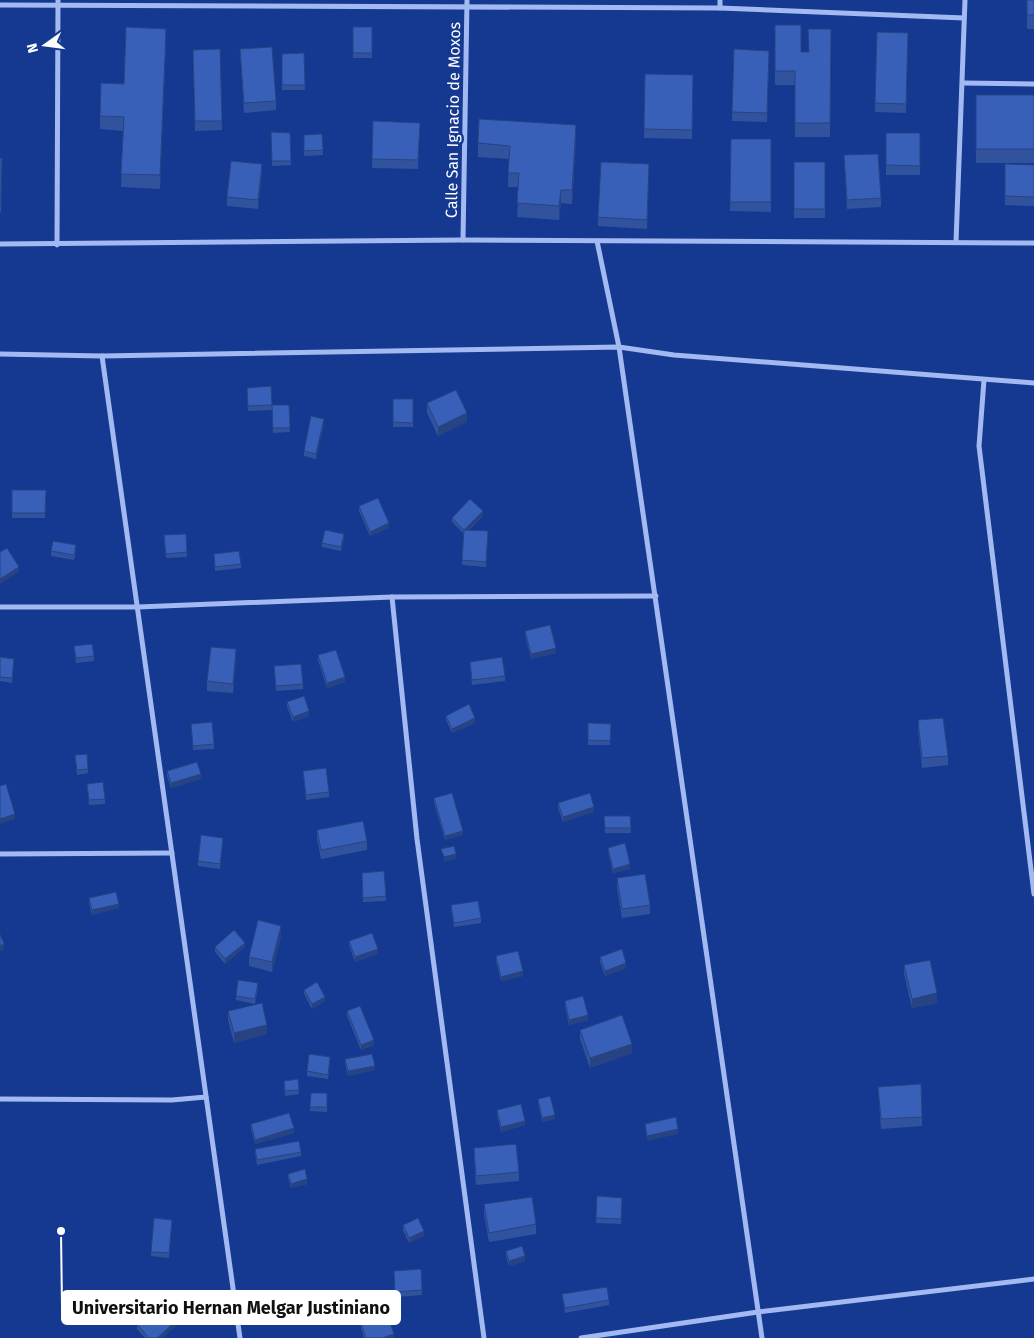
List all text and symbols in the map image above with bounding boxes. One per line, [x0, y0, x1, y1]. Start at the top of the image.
north arrow [20, 20, 70, 70]
street label: Calle San Ignacio de Moxos [442, 22, 464, 218]
text: N [23, 41, 42, 55]
callout: Universitario Hernan Melgar Justiniano [62, 1291, 400, 1324]
text: Universitario Hernan Melgar Justiniano [72, 1297, 390, 1319]

